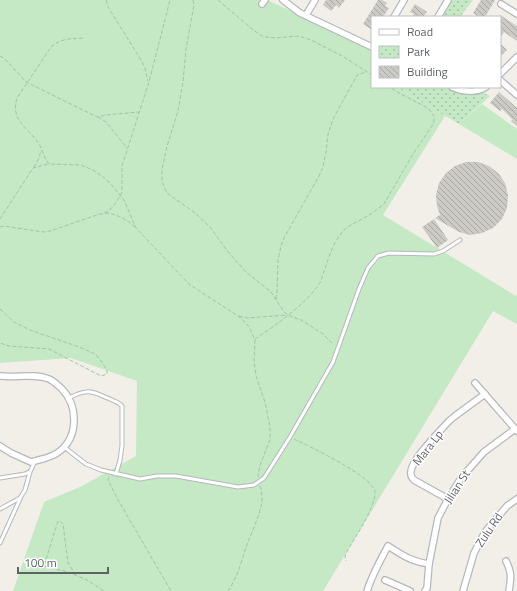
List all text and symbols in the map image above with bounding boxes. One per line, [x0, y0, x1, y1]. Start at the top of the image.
legend [371, 16, 501, 88]
text: Road [407, 22, 433, 41]
text: Park [407, 42, 430, 61]
text: Building [407, 62, 448, 81]
street label: Mara Lp [408, 426, 448, 470]
street label: Jilian St [438, 465, 475, 508]
street label: Zulu Rd [470, 509, 507, 551]
scale bar [18, 549, 108, 575]
text: 100 m [24, 553, 57, 572]

